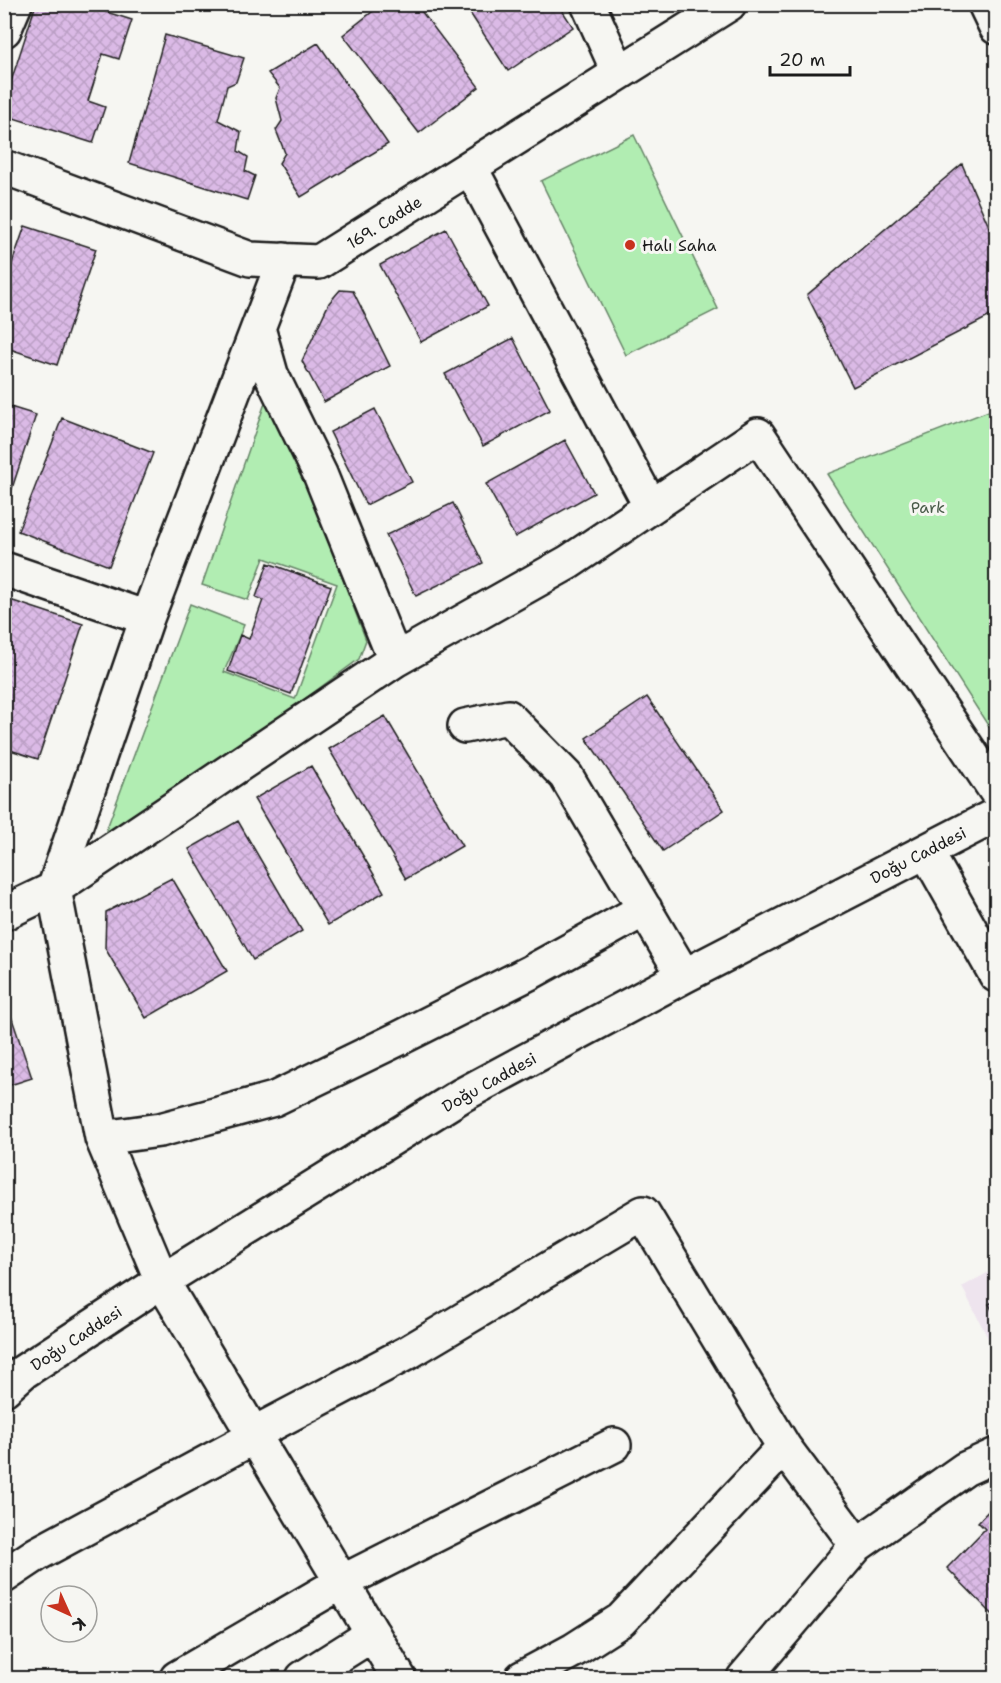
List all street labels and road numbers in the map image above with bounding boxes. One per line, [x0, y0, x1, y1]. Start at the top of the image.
street label: 169. Cadde [343, 191, 426, 254]
street label: Doğu Caddesi [867, 822, 970, 889]
street label: Doğu Caddesi [438, 1048, 540, 1117]
street label: Doğu Caddesi [27, 1301, 126, 1376]

